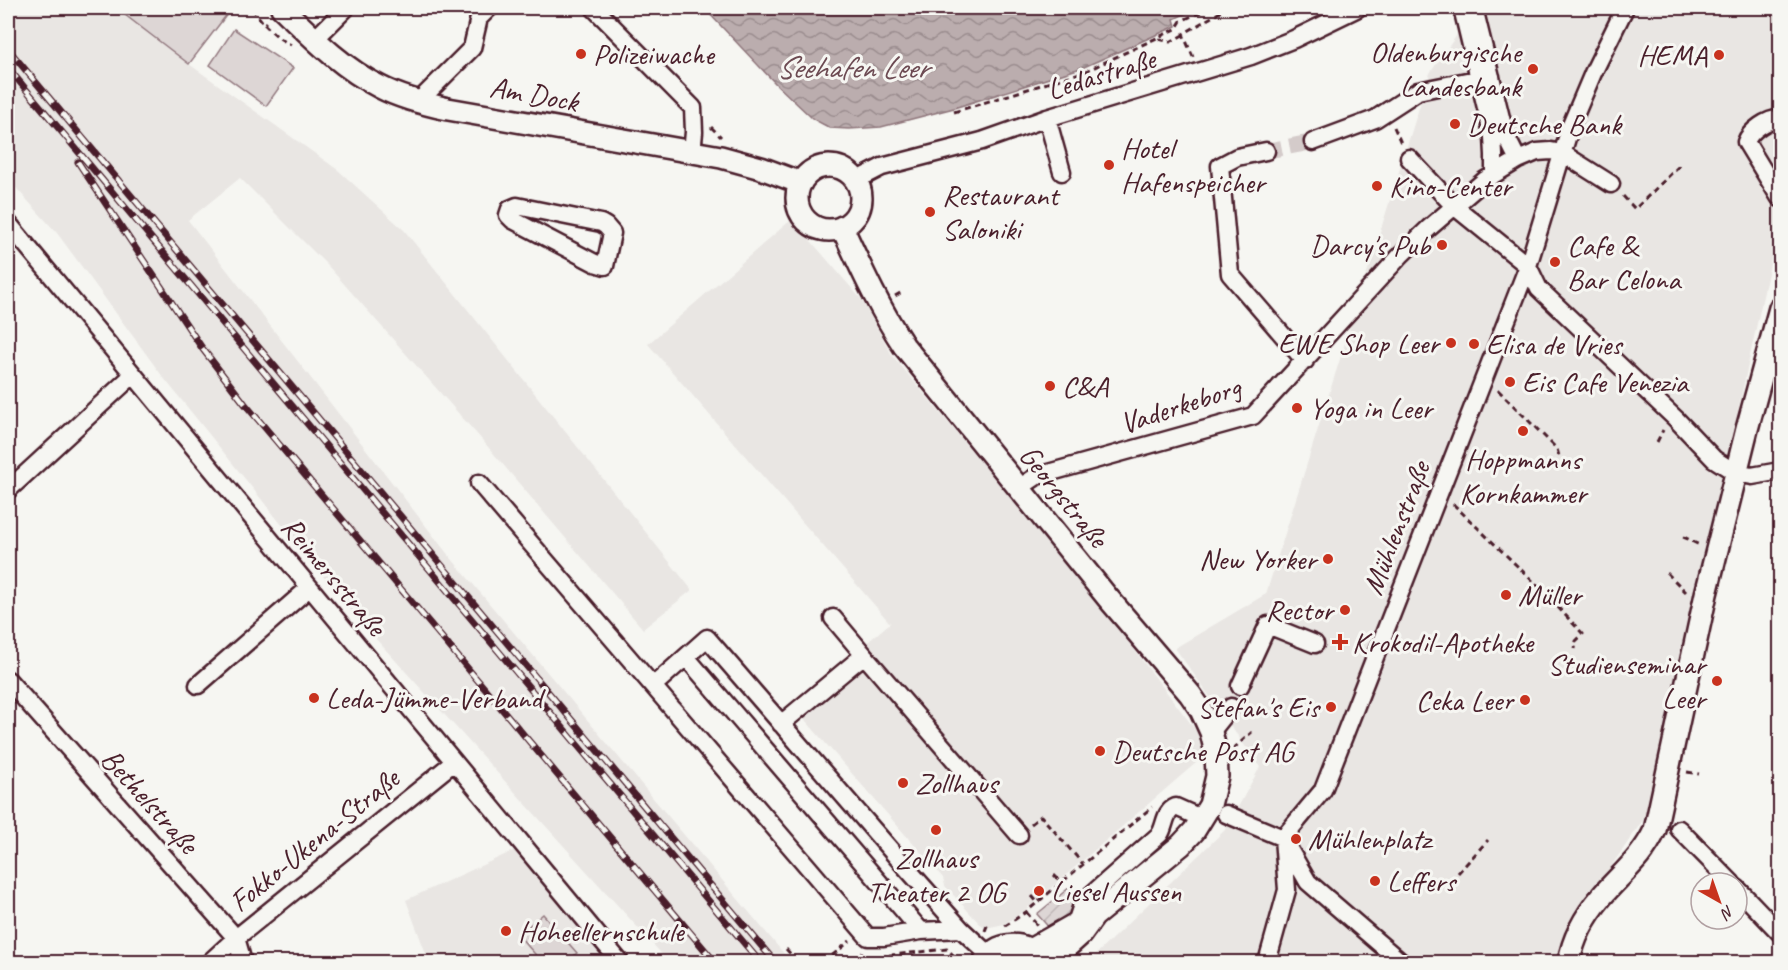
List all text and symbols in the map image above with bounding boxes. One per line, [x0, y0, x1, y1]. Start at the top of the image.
place label: Oldenburgische Landesbank [1370, 33, 1523, 105]
place label: Polizeiwache [593, 35, 716, 73]
place label: HEMA [1638, 36, 1708, 74]
street label: Ledastraße [1042, 39, 1162, 108]
marker: Polizeiwache [574, 47, 588, 61]
water label: Seehafen Leer [776, 47, 933, 88]
marker: HEMA [1712, 48, 1726, 62]
marker: Oldenburgische Landesbank [1526, 62, 1540, 76]
street label: Am Dock [487, 68, 583, 121]
place label: Deutsche Bank [1467, 105, 1623, 143]
marker: Deutsche Bank [1448, 117, 1462, 131]
place label: Hotel Hafenspeicher [1121, 129, 1268, 201]
marker: Hotel Hafenspeicher [1102, 158, 1116, 172]
place label: Kino-Center [1389, 167, 1514, 205]
place label: Restaurant Saloniki [942, 176, 1061, 248]
marker: Kino-Center [1370, 179, 1384, 193]
marker: Restaurant Saloniki [923, 205, 937, 219]
place label: Darcy's Pub [1310, 226, 1432, 264]
place label: Cafe & Bar Celona [1567, 226, 1682, 298]
marker: Darcy's Pub [1435, 238, 1449, 252]
marker: Cafe & Bar Celona [1548, 255, 1562, 269]
place label: EWE Shop Leer [1278, 324, 1441, 362]
place label: Elisa de Vries [1486, 325, 1624, 363]
marker: EWE Shop Leer [1444, 336, 1458, 350]
marker: Elisa de Vries [1467, 337, 1481, 351]
place label: Eis Cafe Venezia [1522, 363, 1690, 401]
place label: C&A [1062, 367, 1110, 405]
street label: Vaderkeborg [1115, 367, 1247, 442]
marker: Eis Cafe Venezia [1503, 375, 1517, 389]
marker: C&A [1043, 379, 1057, 393]
place label: Yoga in Leer [1309, 389, 1434, 427]
marker: Yoga in Leer [1290, 401, 1304, 415]
marker: Hoppmanns Kornkammer [1516, 424, 1530, 438]
street label: Georgstraße [1011, 437, 1118, 557]
place label: Hoppmanns Kornkammer [1459, 440, 1589, 512]
street label: Mühlenstraße [1353, 454, 1440, 600]
street label: Reimersstraße [273, 508, 396, 645]
place label: New Yorker [1199, 540, 1319, 578]
marker: New Yorker [1321, 552, 1335, 566]
place label: Müller [1518, 576, 1584, 614]
marker: Müller [1499, 588, 1513, 602]
place label: Rector [1265, 591, 1335, 629]
marker: Rector [1338, 603, 1352, 617]
place label: Krokodil-Apotheke [1352, 623, 1535, 661]
marker: Krokodil-Apotheke [1333, 635, 1347, 649]
place label: Studienseminar Leer [1548, 645, 1708, 717]
marker: Studienseminar Leer [1710, 674, 1724, 688]
place label: Leda-Jümme-Verband [326, 679, 546, 717]
place label: Ceka Leer [1416, 681, 1515, 719]
place label: Stefan's Eis [1197, 688, 1322, 726]
marker: Leda-Jümme-Verband [307, 691, 321, 705]
marker: Ceka Leer [1518, 693, 1532, 707]
marker: Stefan's Eis [1324, 700, 1338, 714]
place label: Deutsche Post AG [1112, 732, 1297, 770]
street label: Bethelstraße [93, 740, 209, 863]
marker: Deutsche Post AG [1093, 744, 1107, 758]
street label: Fokko-Ukena-Straße [221, 758, 409, 920]
place label: Zollhaus [915, 764, 1000, 802]
marker: Zollhaus [896, 776, 910, 790]
place label: Mühlenplatz [1308, 820, 1434, 858]
marker: Zollhaus Theater 2 OG [929, 823, 943, 837]
marker: Mühlenplatz [1289, 832, 1303, 846]
place label: Zollhaus Theater 2 OG [867, 839, 1008, 911]
place label: Leffers [1387, 862, 1458, 900]
north arrow [1689, 871, 1749, 931]
place label: Liesel Aussen [1051, 872, 1182, 910]
marker: Leffers [1368, 874, 1382, 888]
marker: Liesel Aussen [1032, 884, 1046, 898]
text: N [1715, 901, 1738, 925]
place label: Hoheellernschule [518, 912, 686, 950]
marker: Hoheellernschule [499, 924, 513, 938]

